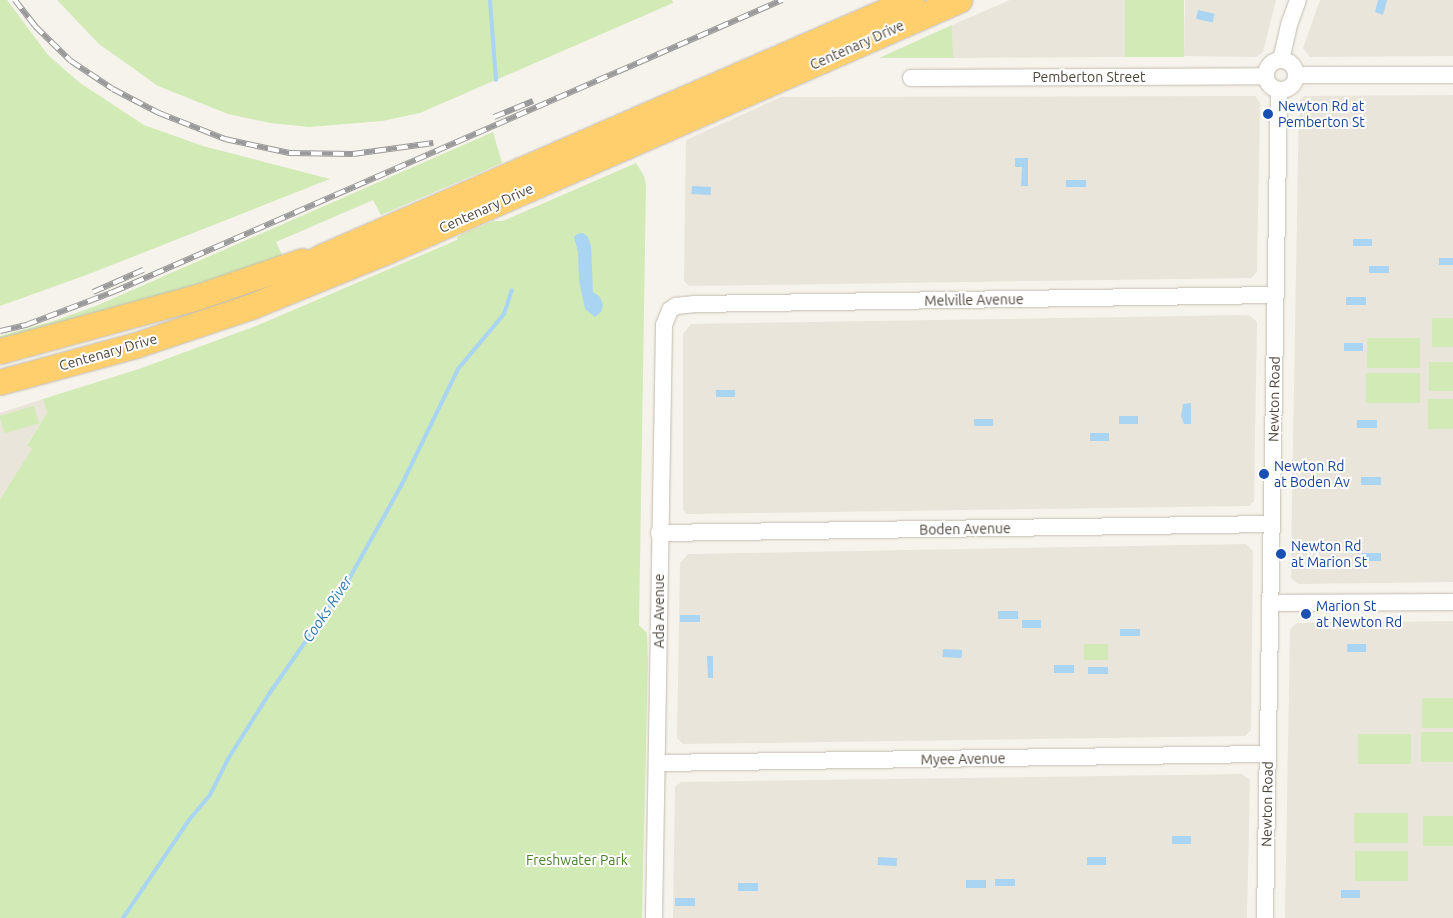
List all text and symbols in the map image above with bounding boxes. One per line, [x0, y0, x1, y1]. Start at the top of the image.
street label: Centenary Drive [807, 17, 907, 73]
street label: Pemberton Street [1032, 69, 1146, 85]
place label: Newton Rd at Pemberton St [1278, 98, 1365, 130]
marker: Newton Rd at Pemberton St [1262, 108, 1274, 120]
street label: Centenary Drive [436, 180, 536, 236]
street label: Melville Avenue [924, 291, 1024, 309]
street label: Centenary Drive [57, 330, 159, 374]
street label: Newton Road [1265, 356, 1283, 442]
place label: Newton Rd at Boden Av [1274, 458, 1350, 491]
marker: Newton Rd at Boden Av [1258, 468, 1270, 480]
street label: Boden Avenue [919, 520, 1011, 538]
place label: Newton Rd at Marion St [1291, 538, 1367, 570]
marker: Newton Rd at Marion St [1275, 548, 1287, 560]
water label: Cooks River [298, 572, 356, 646]
street label: Ada Avenue [651, 574, 667, 648]
place label: Marion St at Newton Rd [1316, 598, 1402, 630]
marker: Marion St at Newton Rd [1300, 608, 1312, 620]
street label: Myee Avenue [921, 750, 1005, 768]
street label: Newton Road [1258, 761, 1276, 847]
park label: Freshwater Park [526, 852, 628, 868]

